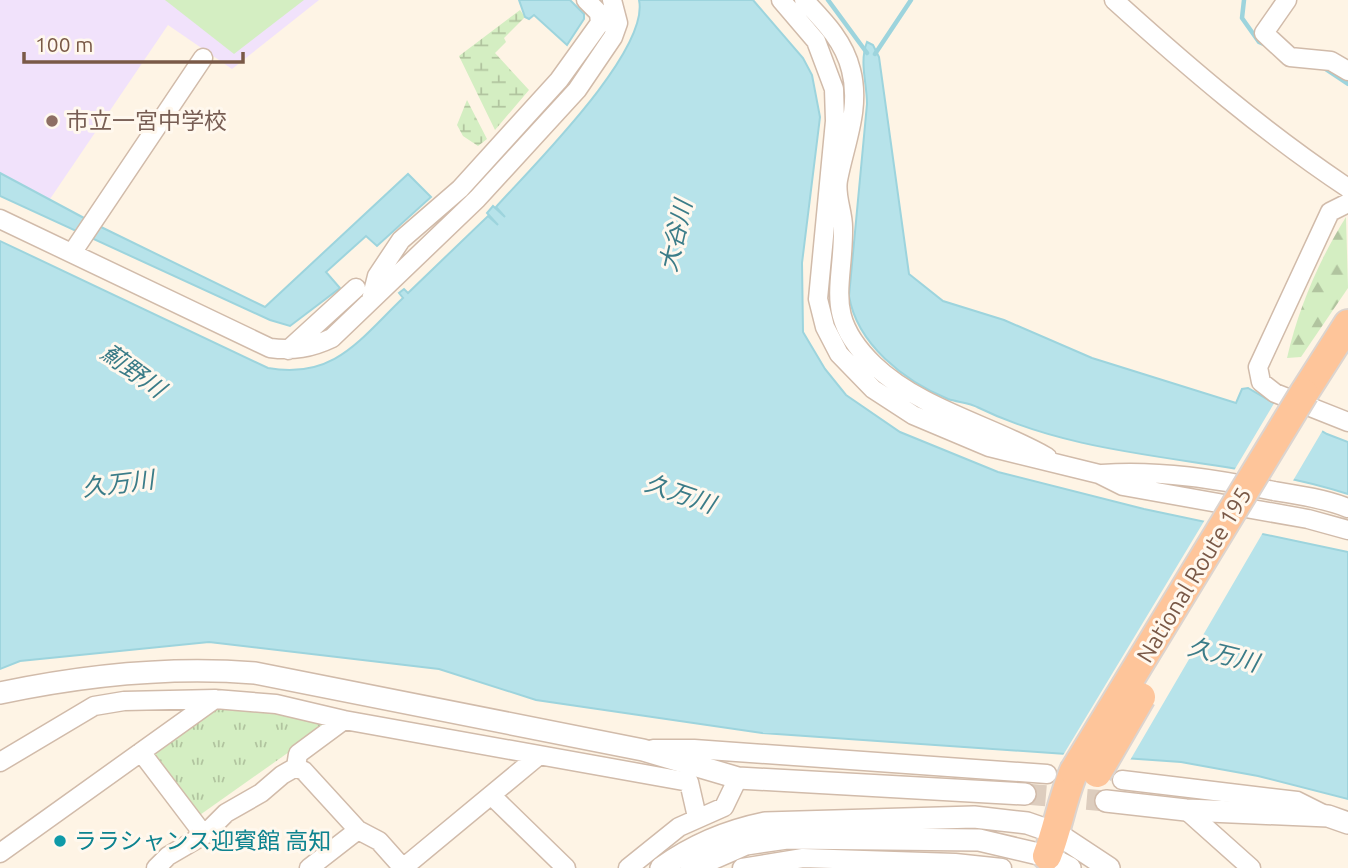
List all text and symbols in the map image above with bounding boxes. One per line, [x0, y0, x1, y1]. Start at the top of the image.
scale bar [24, 21, 243, 65]
text: 100 m [35, 32, 93, 56]
place label: 市立一宮中学校 [66, 108, 227, 133]
marker: 市立一宮中学校 [44, 113, 60, 129]
water label: 大谷川 [654, 195, 697, 274]
water label: 薊野川 [96, 339, 173, 404]
water label: 久万川 [81, 465, 158, 501]
water label: 久万川 [642, 469, 721, 519]
street label: National Route 195 [1132, 483, 1256, 667]
water label: 久万川 [1185, 633, 1264, 677]
place label: ララシャンス迎賓館 高知 [74, 828, 331, 853]
marker: ララシャンス迎賓館 高知 [52, 833, 68, 849]

